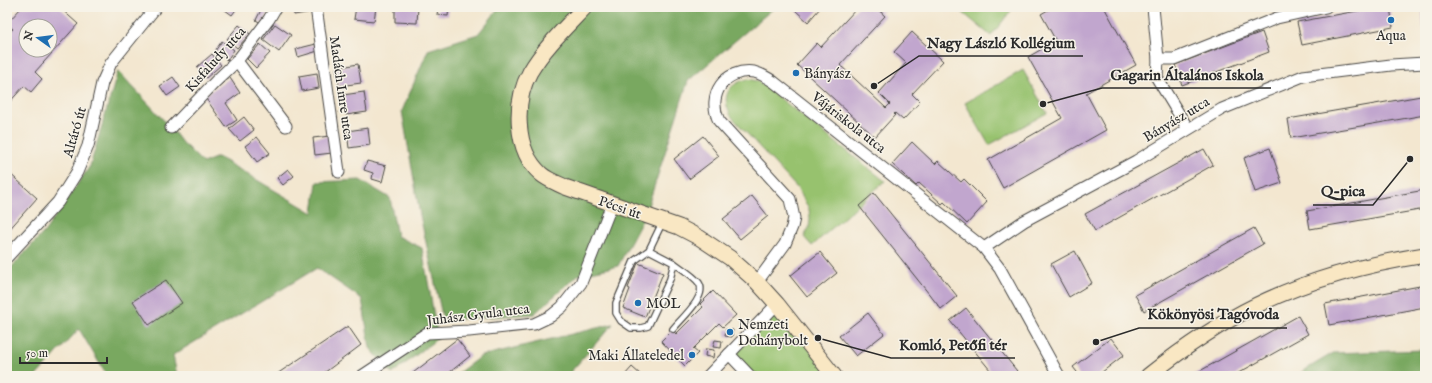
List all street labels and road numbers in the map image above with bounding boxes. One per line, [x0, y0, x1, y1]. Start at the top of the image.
street label: Kisfaludy utca [181, 22, 251, 96]
street label: Madách Imre utca [325, 35, 357, 142]
street label: Vájáriskola utca [807, 88, 890, 158]
street label: Bányász utca [1140, 93, 1214, 147]
street label: Altáró út [59, 105, 91, 161]
street label: Pécsi út [596, 192, 644, 224]
street label: Juhász Gyula utca [424, 300, 531, 330]

